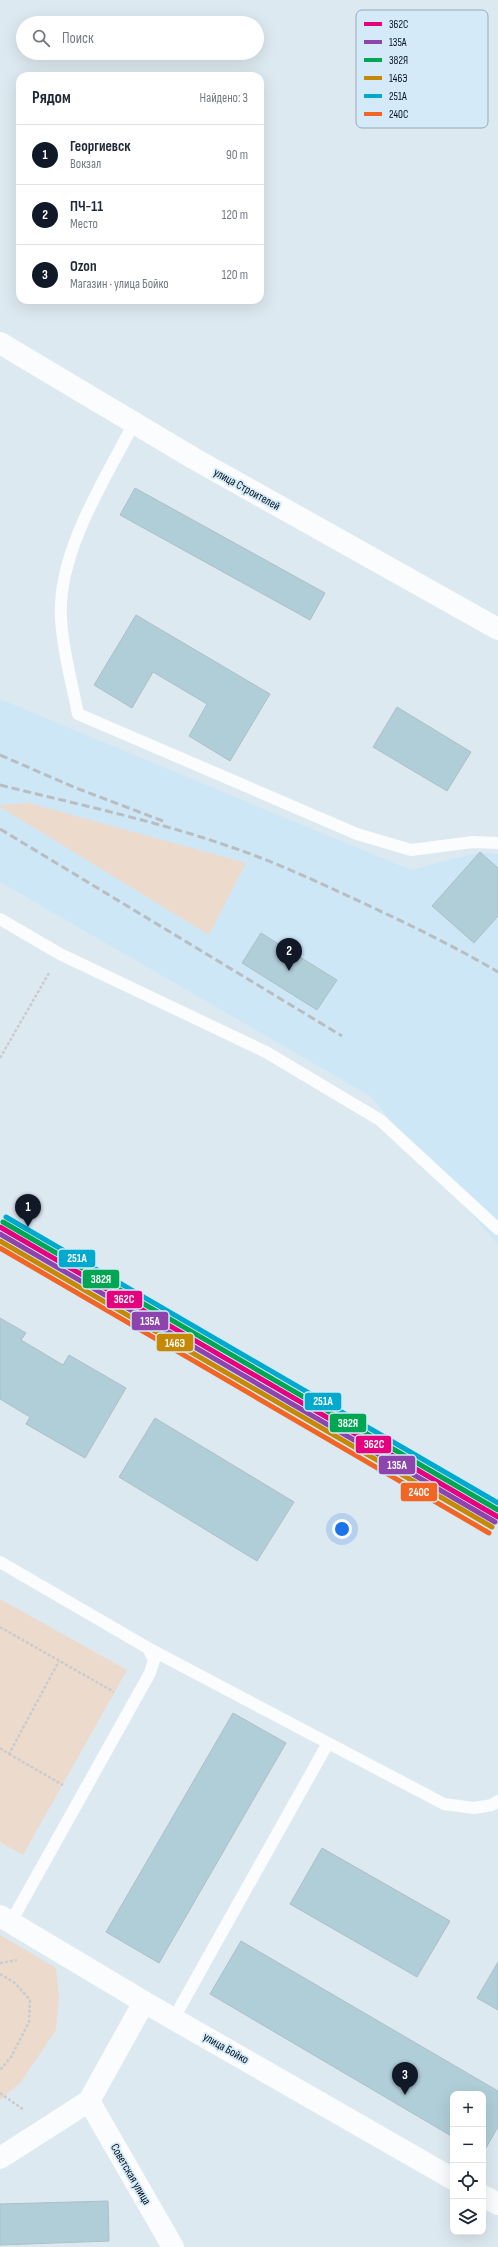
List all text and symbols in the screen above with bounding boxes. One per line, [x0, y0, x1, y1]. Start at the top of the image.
legend [356, 10, 488, 128]
search box [16, 16, 264, 60]
text: 362С [389, 18, 408, 31]
icon: search [30, 27, 52, 49]
text: Поиск [62, 29, 94, 48]
text: 135А [389, 36, 407, 49]
text: 382Я [389, 54, 408, 67]
text: 146Э [389, 72, 407, 85]
text: Рядом [32, 88, 71, 108]
text: Найдено: 3 [200, 90, 248, 106]
text: 251А [389, 90, 407, 103]
text: 240С [389, 108, 408, 121]
text: Георгиевск [70, 137, 130, 156]
text: 1 [42, 147, 48, 163]
text: 90 m [226, 147, 248, 163]
text: Вокзал [70, 156, 101, 172]
text: ПЧ-11 [70, 197, 103, 216]
text: 2 [42, 207, 48, 223]
text: 120 m [222, 207, 248, 223]
text: Место [70, 216, 98, 232]
text: Ozon [70, 257, 97, 276]
text: 3 [42, 267, 48, 283]
text: 120 m [222, 267, 248, 283]
text: Магазин · улица Бойко [70, 276, 169, 292]
street label: улица Строителей [211, 465, 283, 514]
pin: 2 [276, 938, 302, 971]
pin: 1 [15, 1194, 41, 1227]
line badge: 251А [58, 1249, 96, 1268]
text: 251А [67, 1252, 87, 1265]
line badge: 382Я [82, 1269, 120, 1289]
text: 382Я [91, 1273, 111, 1286]
line badge: 362С [106, 1290, 143, 1309]
text: 362С [114, 1293, 135, 1306]
line badge: 135А [131, 1311, 169, 1331]
text: 135А [140, 1315, 160, 1328]
line badge: 146Э [156, 1333, 194, 1352]
text: 146Э [165, 1337, 185, 1350]
line badge: 251А [304, 1392, 342, 1411]
text: 251А [313, 1395, 333, 1408]
line badge: 382Я [329, 1413, 367, 1433]
text: 382Я [338, 1417, 358, 1430]
line badge: 362С [355, 1435, 392, 1454]
text: 362С [364, 1438, 385, 1451]
line badge: 135А [378, 1455, 416, 1475]
text: 135А [387, 1459, 407, 1472]
line badge: 240С [400, 1482, 438, 1502]
text: 240С [409, 1486, 430, 1499]
your location [332, 1519, 352, 1539]
street label: улица Бойко [200, 2029, 251, 2068]
pin: 3 [392, 2062, 418, 2095]
map controls [450, 2091, 486, 2235]
button: + [450, 2091, 486, 2127]
button: − [450, 2127, 486, 2163]
street label: Советская улица [107, 2141, 154, 2208]
button: locate [450, 2163, 486, 2199]
button: layers [450, 2199, 486, 2235]

